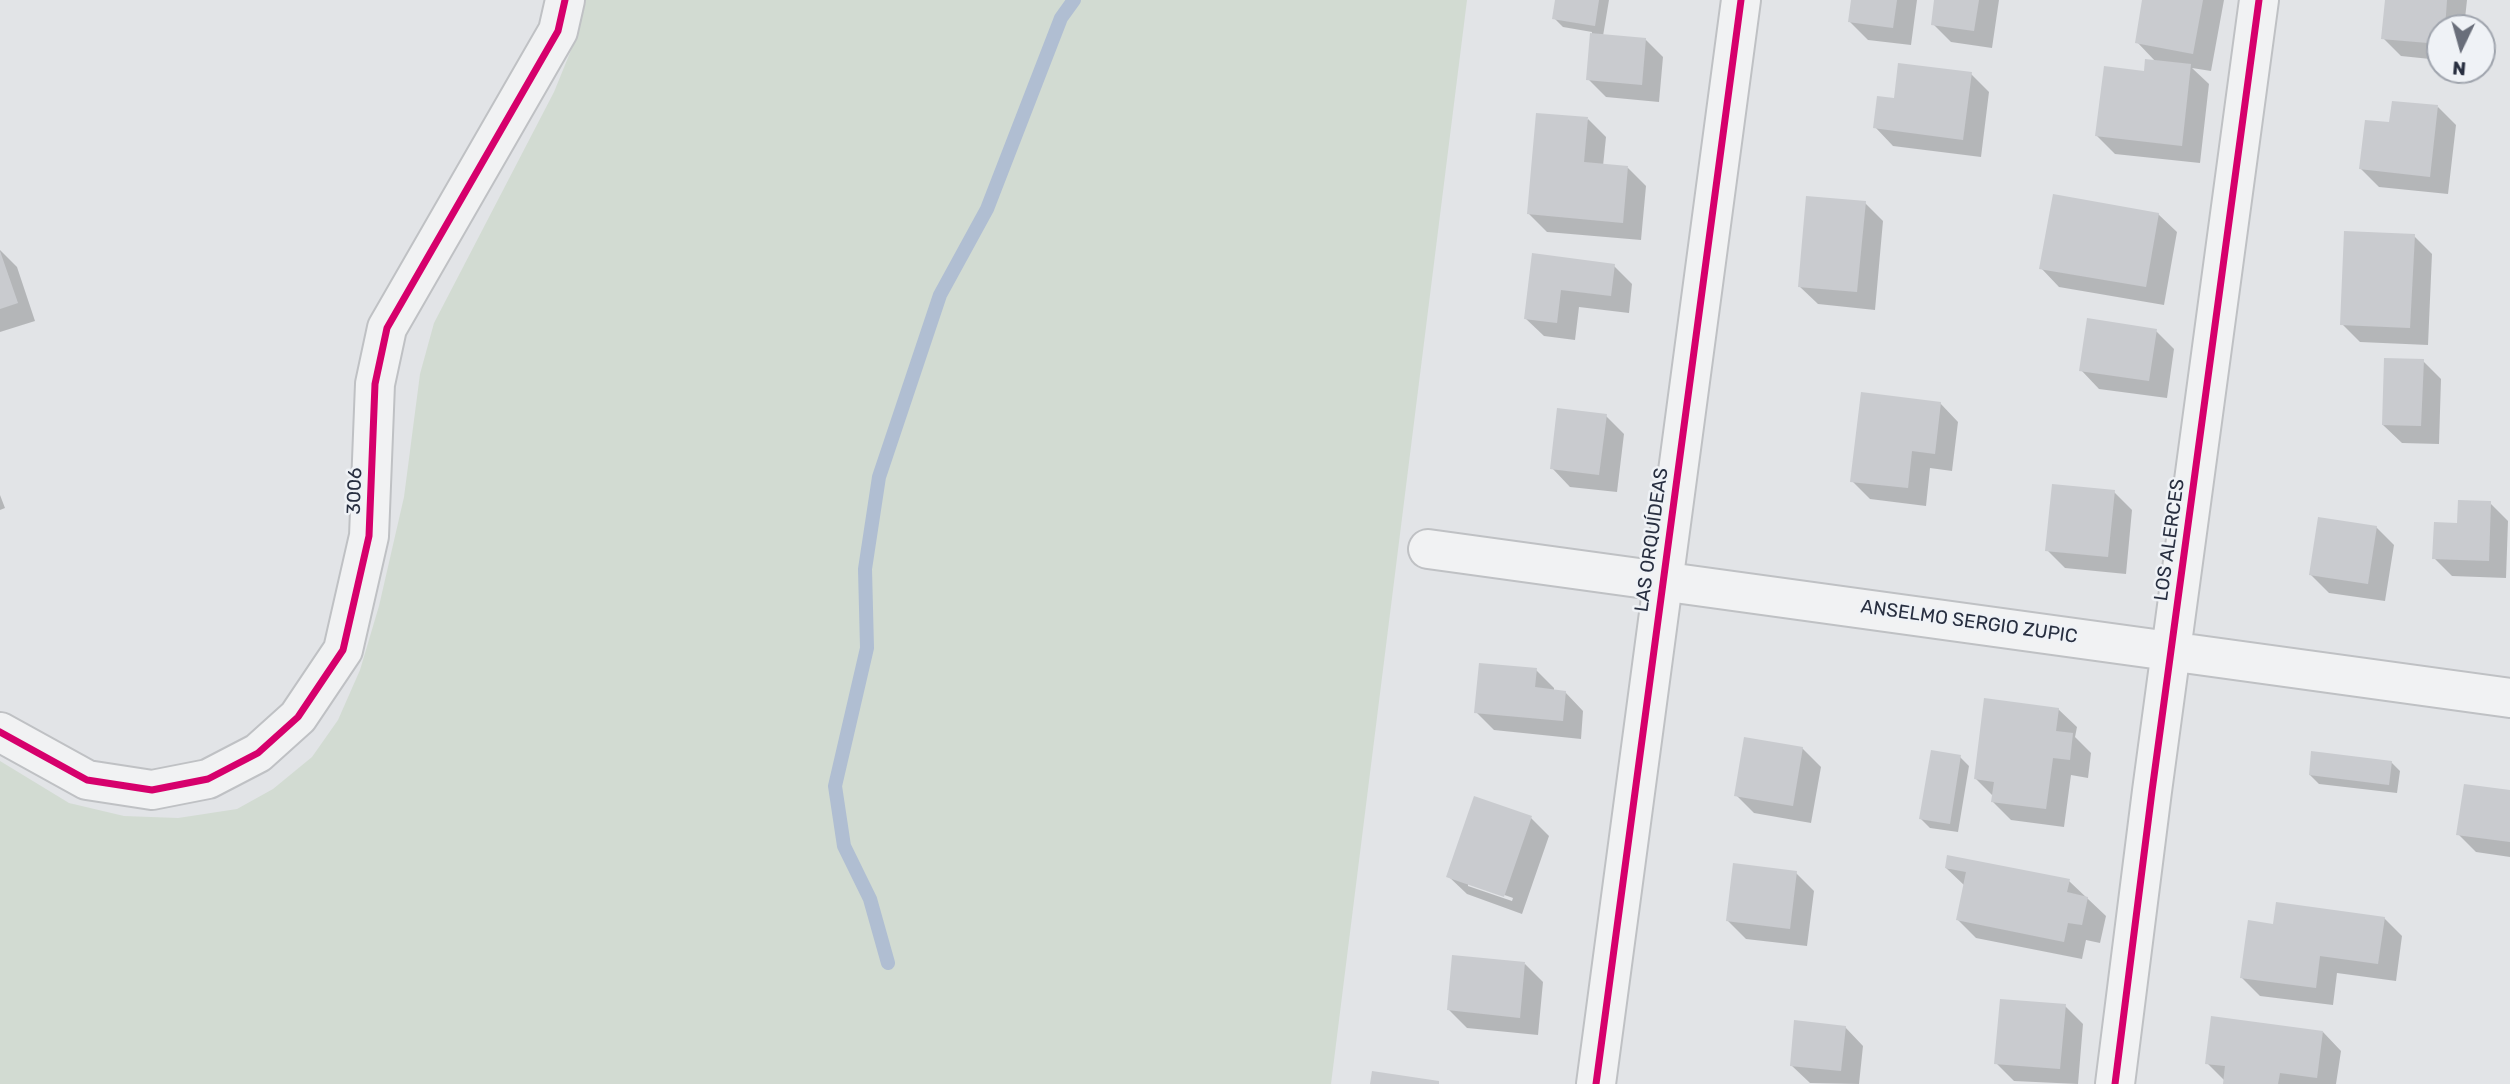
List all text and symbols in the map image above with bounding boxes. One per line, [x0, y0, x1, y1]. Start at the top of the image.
north arrow [2426, 14, 2496, 84]
text: N [2451, 56, 2467, 80]
street label: LAS ORQUÍDEAS [1631, 466, 1673, 614]
street label: 3006 [343, 467, 367, 515]
street label: LOS ALERCES [2150, 477, 2190, 603]
street label: ANSELMO SERGIO ZUPIC [1859, 595, 2079, 649]

